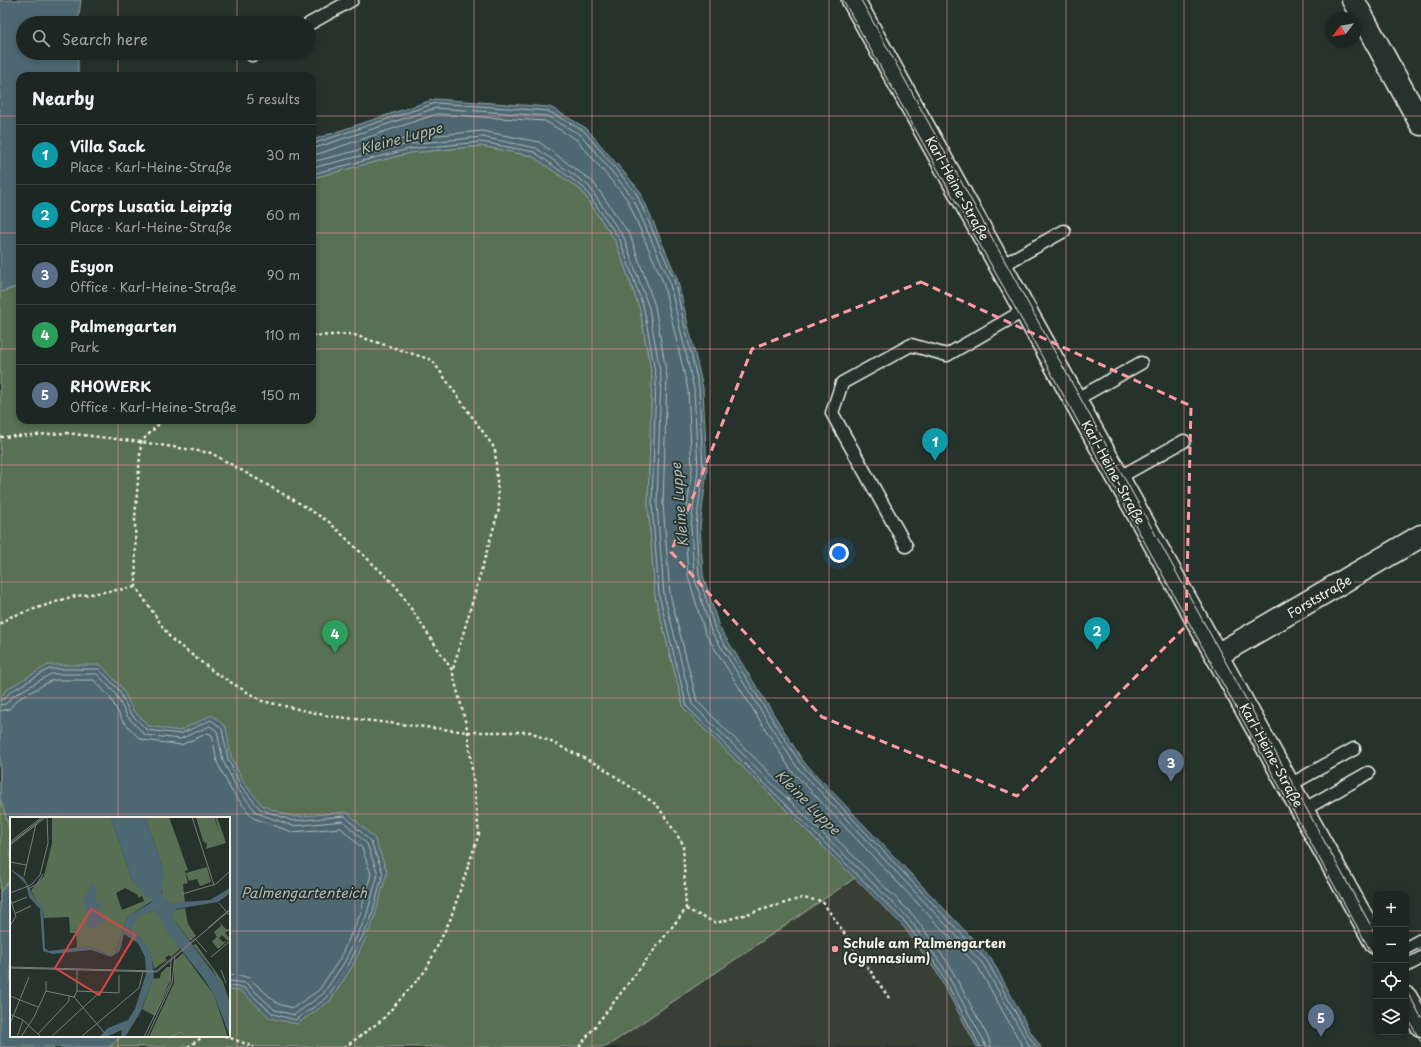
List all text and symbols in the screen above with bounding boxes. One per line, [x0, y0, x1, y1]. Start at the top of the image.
north arrow [1325, 12, 1361, 48]
search box [16, 16, 316, 60]
icon: search [30, 27, 52, 49]
text: Search here [62, 27, 148, 50]
text: Nearby [32, 85, 94, 111]
text: 5 results [246, 89, 300, 108]
water label: Kleine Luppe [357, 117, 446, 159]
street label: Karl-Heine-Straße [921, 132, 995, 244]
text: Villa Sack [70, 134, 146, 157]
text: 1 [42, 145, 48, 164]
text: 30 m [266, 145, 300, 164]
text: Place · Karl-Heine-Straße [70, 157, 232, 176]
text: Corps Lusatia Leipzig [70, 194, 232, 217]
text: 2 [40, 205, 50, 224]
text: 60 m [266, 205, 300, 224]
text: Place · Karl-Heine-Straße [70, 217, 232, 236]
text: Esyon [70, 254, 114, 277]
text: 3 [41, 265, 49, 284]
text: 90 m [267, 265, 300, 284]
text: Office · Karl-Heine-Straße [70, 277, 236, 296]
text: Palmengarten [70, 314, 177, 337]
text: 4 [41, 325, 49, 344]
text: 110 m [265, 325, 300, 344]
text: Park [70, 337, 99, 356]
text: RHOWERK [70, 374, 151, 397]
text: 5 [41, 385, 49, 404]
text: 150 m [261, 385, 300, 404]
text: Office · Karl-Heine-Straße [70, 397, 236, 416]
street label: Karl-Heine-Straße [1077, 416, 1151, 528]
pin: 1 [922, 428, 948, 461]
water label: Kleine Luppe [665, 460, 693, 548]
your location [829, 543, 849, 563]
street label: Forststraße [1283, 570, 1355, 622]
pin: 2 [1084, 617, 1110, 650]
pin: 4 [322, 620, 348, 653]
street label: Karl-Heine-Straße [1235, 699, 1309, 811]
pin: 3 [1158, 749, 1184, 782]
water label: Kleine Luppe [771, 765, 846, 840]
inset map [10, 817, 230, 1037]
water label: Palmengartenteich [241, 882, 368, 903]
map controls [1373, 891, 1409, 1035]
button: + [1373, 891, 1409, 927]
button: − [1373, 927, 1409, 963]
place label: Schule am Palmengarten (Gymnasium) [843, 933, 1006, 967]
marker: Schule am Palmengarten (Gymnasium) [830, 944, 840, 954]
button: locate [1373, 963, 1409, 999]
button: layers [1373, 999, 1409, 1035]
pin: 5 [1308, 1004, 1334, 1037]

